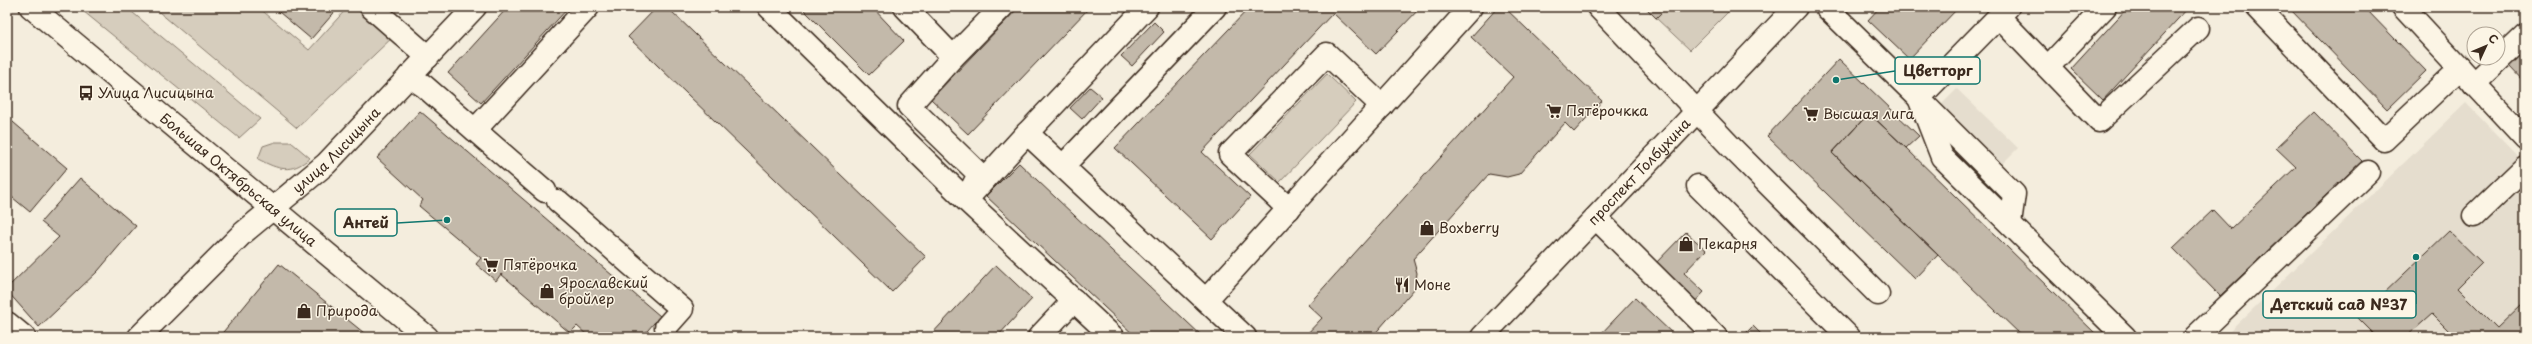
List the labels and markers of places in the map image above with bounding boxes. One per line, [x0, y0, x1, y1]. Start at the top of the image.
callout: Цветторг [1895, 57, 1980, 84]
place label: Улица Лисицына [98, 82, 214, 103]
bus stop icon: Улица Лисицына [77, 84, 95, 102]
place label: Пятёрочкка [1566, 100, 1648, 121]
supermarket icon: Пятёрочкка [1545, 102, 1563, 120]
place label: Высшая лига [1823, 103, 1915, 124]
supermarket icon: Высшая лига [1802, 105, 1820, 123]
callout: Антей [335, 209, 397, 236]
place label: Boxberry [1439, 217, 1499, 238]
shop icon: Boxberry [1418, 219, 1436, 237]
place label: Пекарня [1698, 233, 1758, 254]
shop icon: Пекарня [1677, 235, 1695, 253]
place label: Пятёрочка [503, 254, 577, 275]
supermarket icon: Пятёрочка [482, 256, 500, 274]
place label: Ярославский бройлер [558, 272, 648, 309]
place label: Моне [1414, 274, 1451, 295]
restaurant icon: Моне [1393, 276, 1411, 294]
shop icon: Ярославский бройлер [538, 282, 556, 300]
callout: Детский сад №37 [2263, 291, 2416, 318]
place label: Природа [316, 300, 378, 321]
shop icon: Природа [295, 302, 313, 320]

